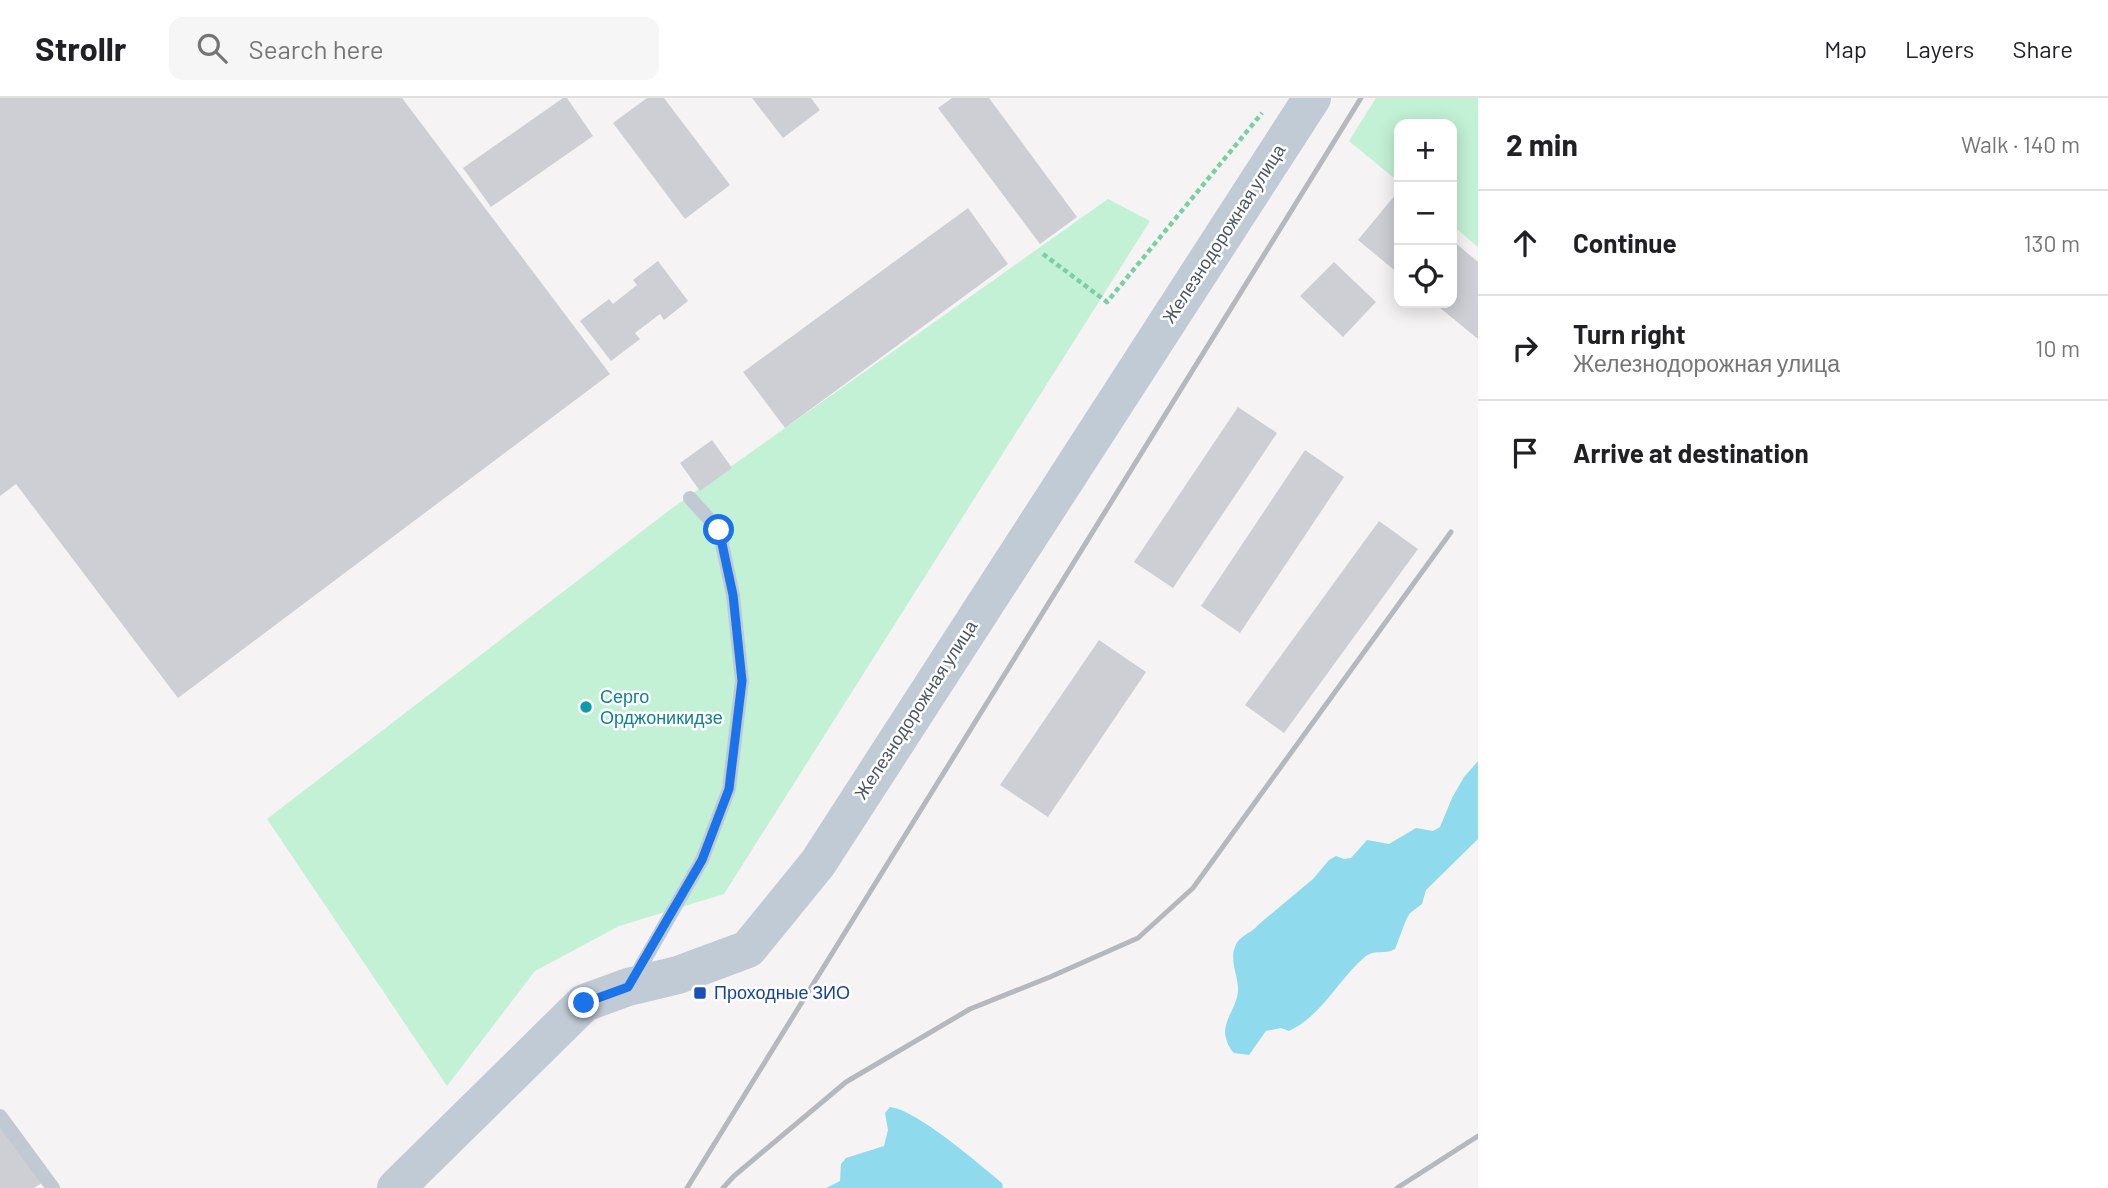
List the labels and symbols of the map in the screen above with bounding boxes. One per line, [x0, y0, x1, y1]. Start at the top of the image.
street label: Железнодорожная улица [1157, 139, 1290, 327]
route start [703, 514, 734, 545]
street label: Железнодорожная улица [849, 615, 982, 803]
place label: Серго Орджоникидзе [600, 685, 723, 728]
marker: Серго Орджоникидзе [578, 699, 594, 715]
place label: Проходные ЗИО [714, 981, 850, 1003]
marker: Проходные ЗИО [692, 985, 708, 1001]
route end [568, 987, 599, 1018]

